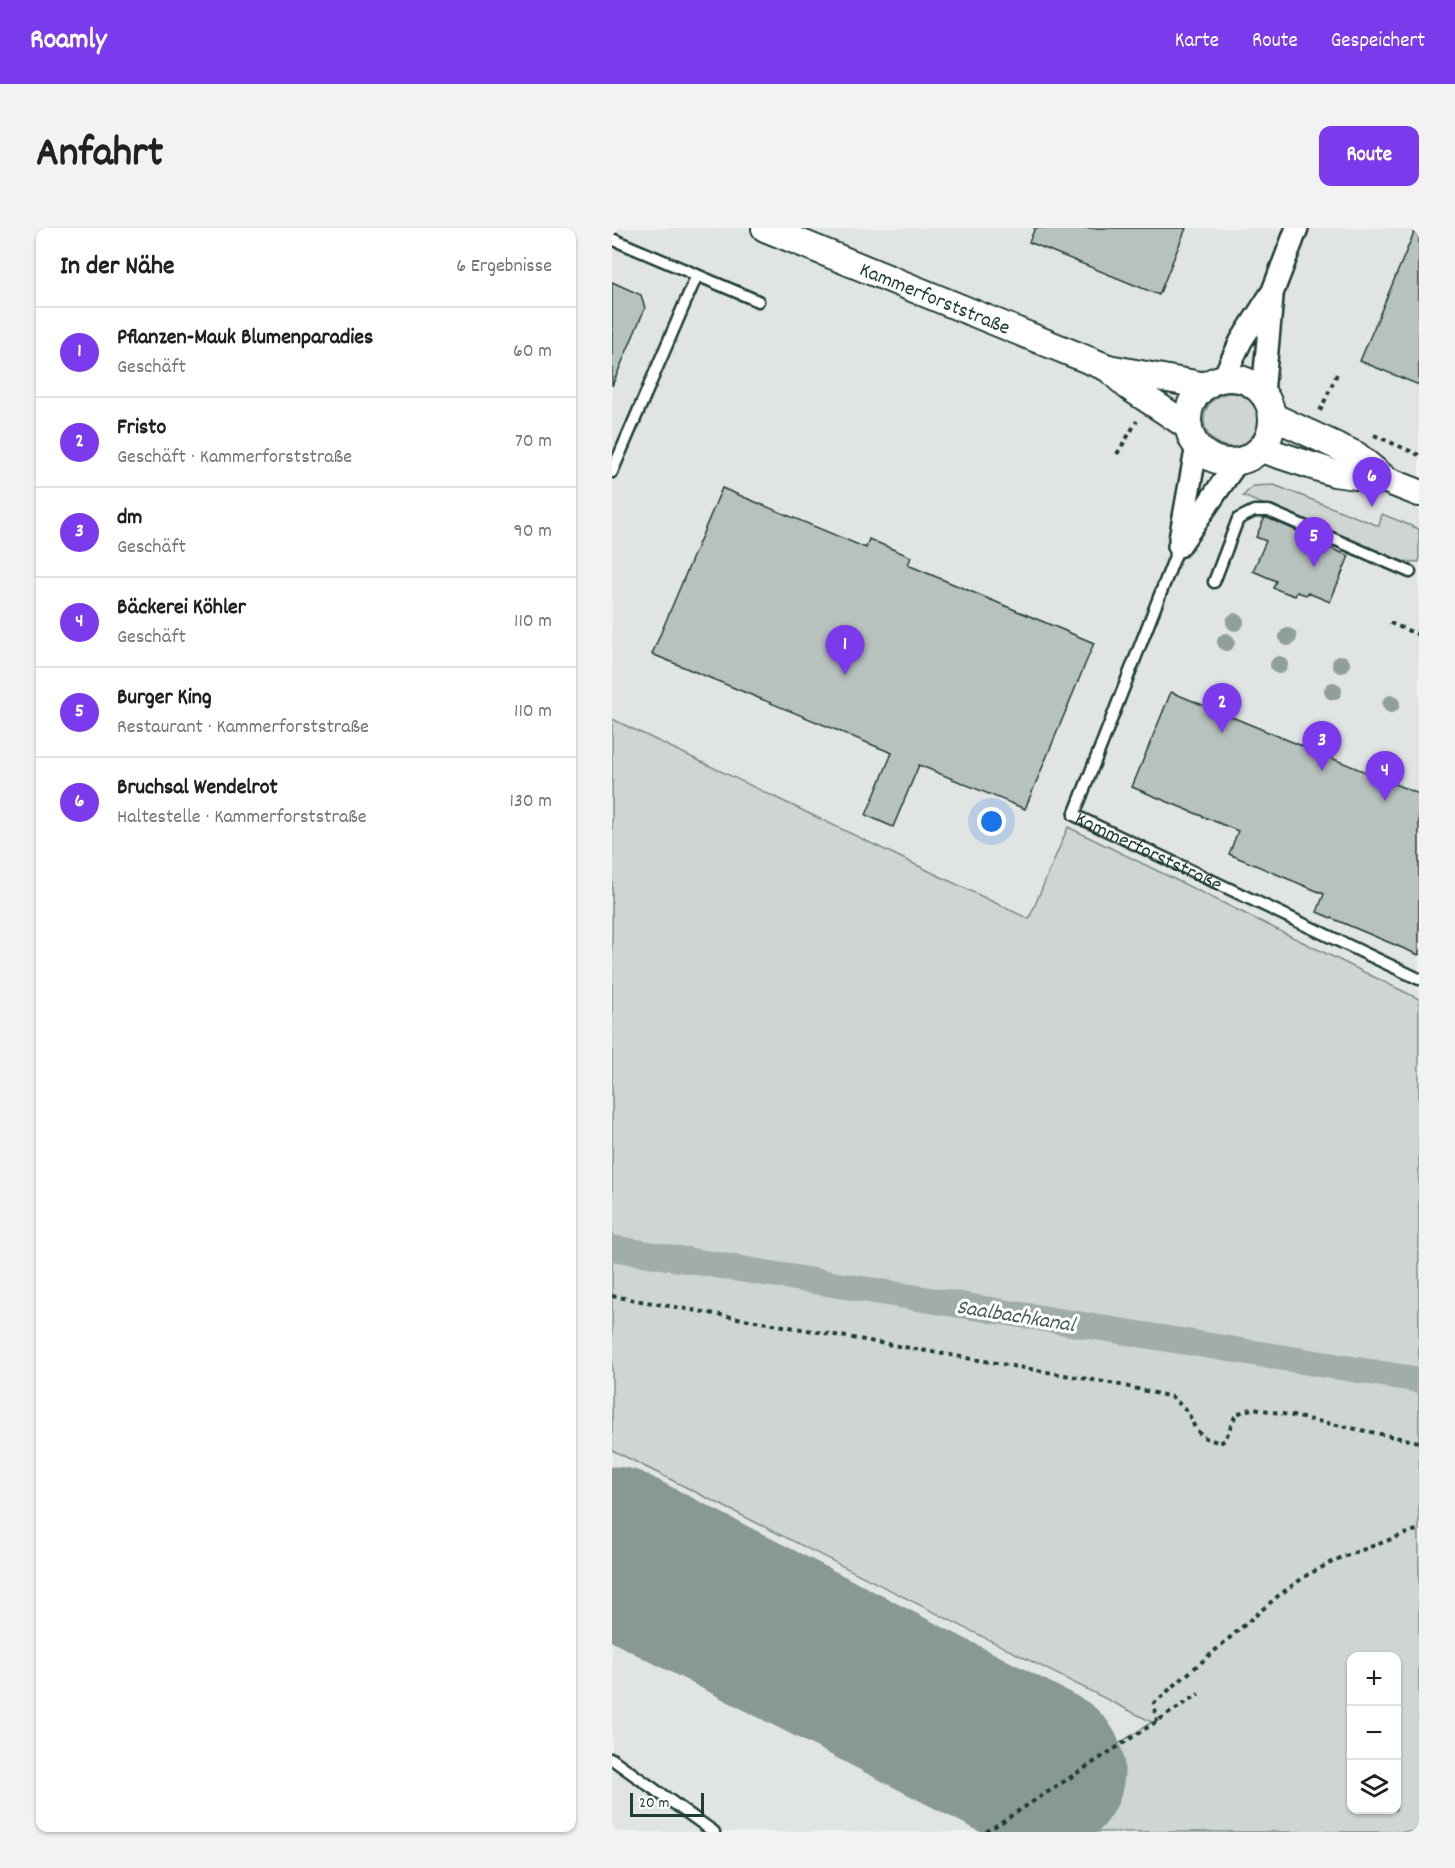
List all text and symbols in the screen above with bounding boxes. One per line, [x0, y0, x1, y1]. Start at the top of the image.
text: Roamly [30, 22, 106, 62]
text: Karte [1175, 27, 1219, 57]
text: Route [1252, 27, 1298, 57]
text: Gespeichert [1331, 27, 1425, 57]
text: Anfahrt [36, 126, 163, 186]
button: Route [1319, 126, 1419, 186]
text: In der Nähe [60, 249, 174, 286]
text: 6 Ergebnisse [456, 253, 552, 281]
street label: Kammerforststraße [854, 256, 1014, 344]
text: Pflanzen-Mauk Blumenparadies [117, 323, 373, 354]
text: 1 [77, 338, 82, 366]
text: 60 m [513, 338, 552, 366]
text: Geschäft [117, 354, 186, 382]
text: Fristo [117, 413, 166, 444]
text: 2 [75, 428, 84, 456]
text: 70 m [515, 428, 552, 456]
text: Geschäft · Kammerforststraße [117, 444, 352, 472]
pin: 6 [1352, 458, 1392, 507]
text: dm [117, 503, 142, 534]
text: 3 [75, 518, 84, 546]
text: 90 m [514, 518, 552, 546]
pin: 5 [1294, 518, 1334, 567]
text: Geschäft [117, 534, 186, 562]
text: Bäckerei Köhler [117, 593, 246, 624]
text: 4 [75, 608, 84, 636]
text: 110 m [514, 608, 552, 636]
text: Geschäft [117, 624, 186, 652]
pin: 1 [826, 626, 864, 675]
text: Burger King [117, 683, 212, 714]
pin: 2 [1202, 684, 1242, 733]
text: 5 [75, 698, 84, 726]
text: 110 m [514, 698, 552, 726]
text: Restaurant · Kammerforststraße [117, 714, 369, 742]
pin: 3 [1302, 722, 1342, 771]
pin: 4 [1366, 752, 1404, 801]
text: Bruchsal Wendelrot [117, 773, 278, 804]
text: 6 [75, 788, 84, 816]
text: 130 m [510, 788, 552, 816]
text: Haltestelle · Kammerforststraße [117, 804, 367, 832]
street label: Kammerforststraße [1069, 806, 1227, 901]
your location [977, 807, 1006, 836]
water label: Saalbachkanal [954, 1293, 1079, 1342]
map controls [1347, 1652, 1401, 1814]
button: + [1347, 1652, 1401, 1706]
button: − [1347, 1706, 1401, 1760]
button: layers [1347, 1760, 1401, 1814]
scale bar [630, 1790, 704, 1818]
text: 20 m [639, 1792, 669, 1815]

